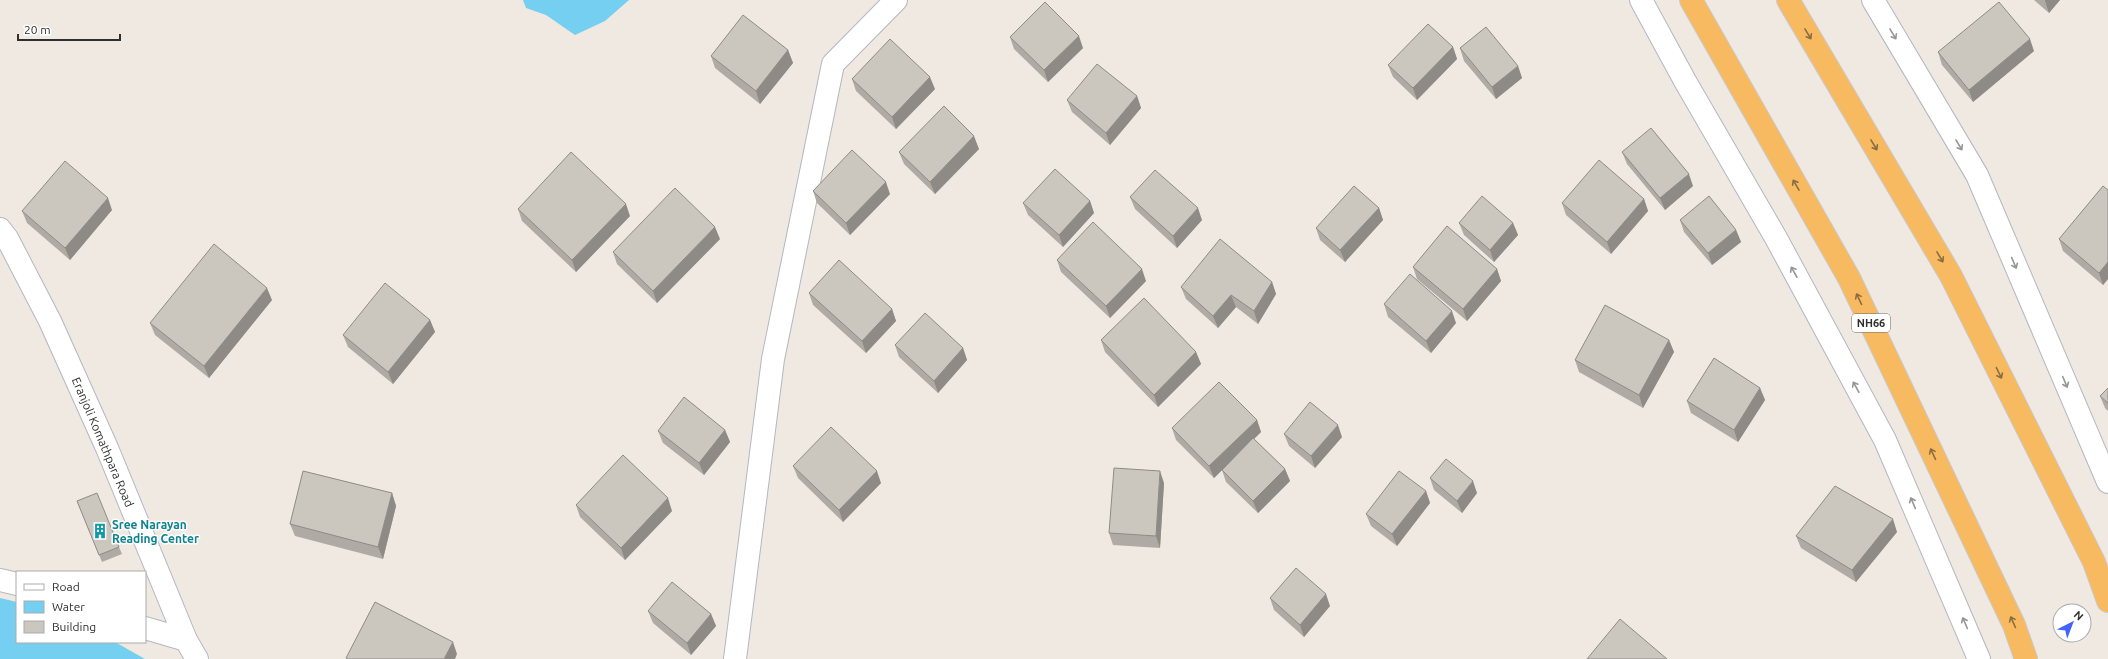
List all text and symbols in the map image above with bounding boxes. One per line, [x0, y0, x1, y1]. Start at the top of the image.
scale bar [18, 16, 120, 42]
text: 20 m [24, 23, 51, 36]
one-way arrow [1804, 28, 1812, 40]
one-way arrow [1889, 28, 1897, 40]
one-way arrow [1870, 139, 1878, 151]
one-way arrow [1956, 139, 1964, 151]
one-way arrow [1792, 180, 1800, 192]
one-way arrow [1937, 251, 1945, 263]
one-way arrow [2011, 256, 2018, 268]
one-way arrow [1790, 267, 1798, 279]
one-way arrow [1855, 294, 1862, 306]
road number: NH66 [1852, 314, 1890, 332]
one-way arrow [1996, 367, 2003, 379]
street label: Eranjoli Komathpara Road [70, 375, 136, 509]
one-way arrow [2062, 376, 2069, 388]
one-way arrow [1852, 381, 1860, 393]
one-way arrow [1929, 449, 1936, 461]
one-way arrow [1909, 498, 1916, 510]
place label: Sree Narayan Reading Center [112, 518, 199, 545]
building icon: Sree Narayan Reading Center [91, 522, 109, 540]
legend [16, 571, 146, 643]
text: Road [52, 580, 80, 593]
text: Water [52, 600, 85, 613]
north arrow [2052, 603, 2092, 643]
text: N [2072, 608, 2086, 623]
one-way arrow [1961, 617, 1968, 629]
one-way arrow [2009, 617, 2016, 629]
text: Building [52, 620, 96, 633]

